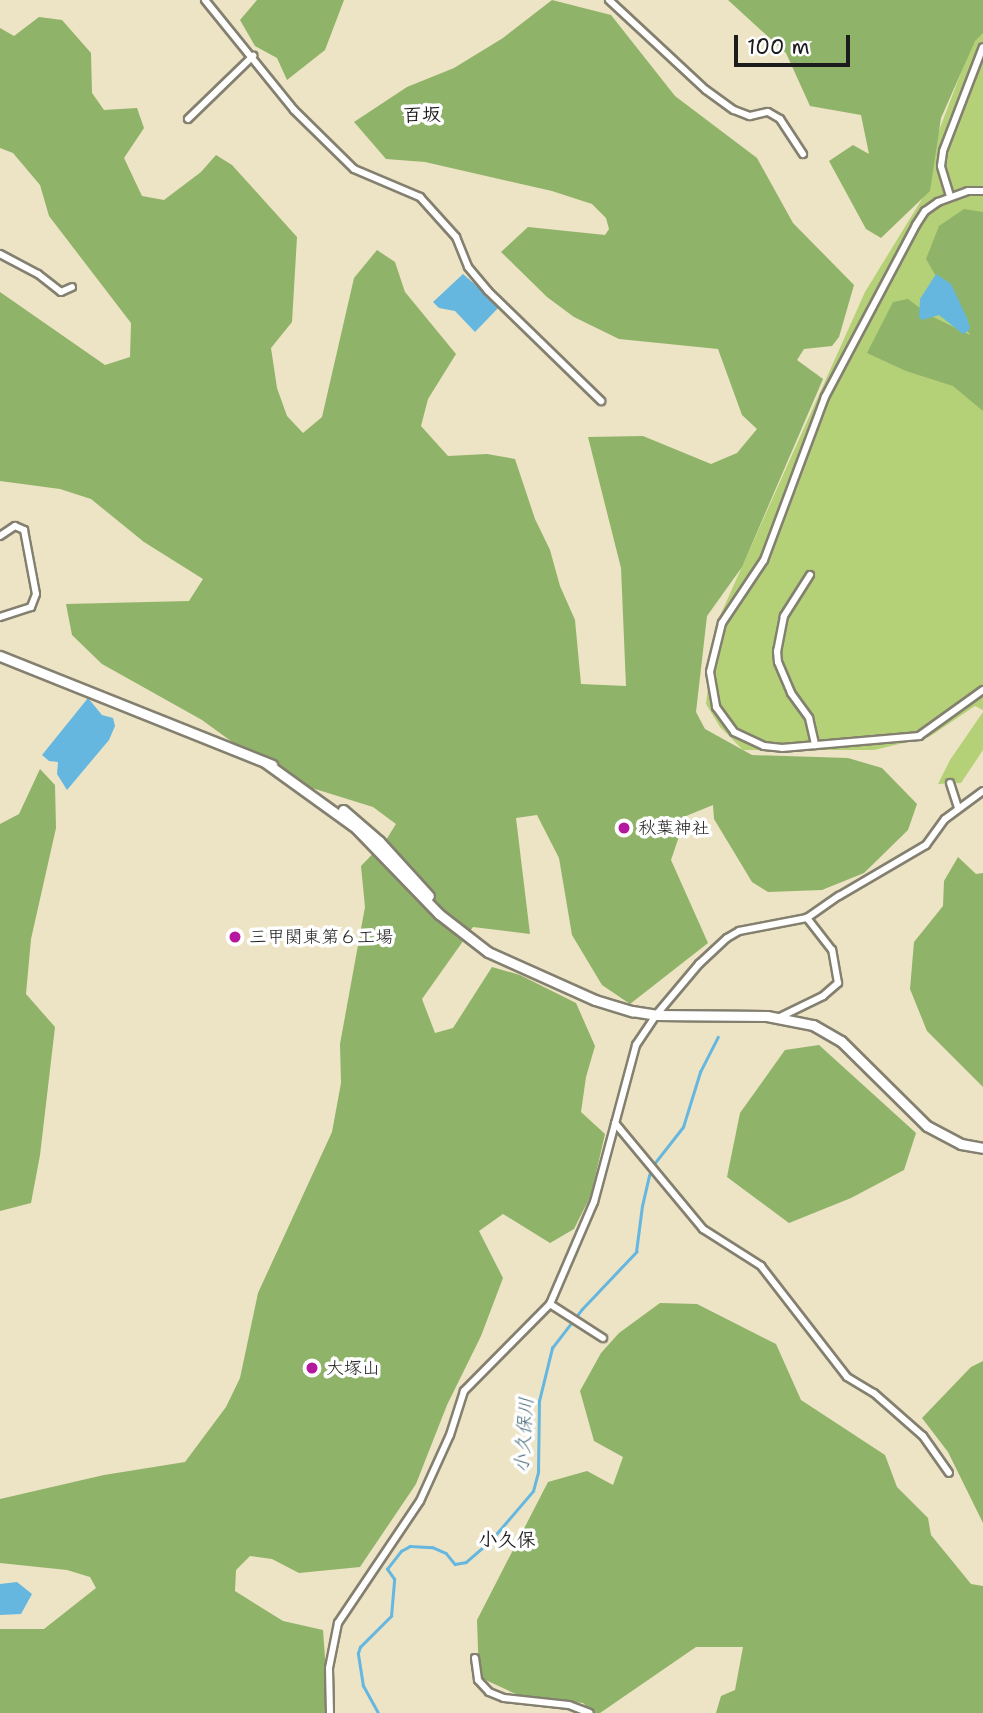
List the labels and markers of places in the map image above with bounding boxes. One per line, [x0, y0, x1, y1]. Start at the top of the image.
place label: 秋葉神社 [638, 817, 710, 839]
marker: 秋葉神社 [616, 820, 632, 836]
place label: 三甲関東第６工場 [249, 926, 393, 948]
marker: 三甲関東第６工場 [227, 929, 243, 945]
place label: 大塚山 [326, 1357, 380, 1379]
marker: 大塚山 [304, 1360, 320, 1376]

